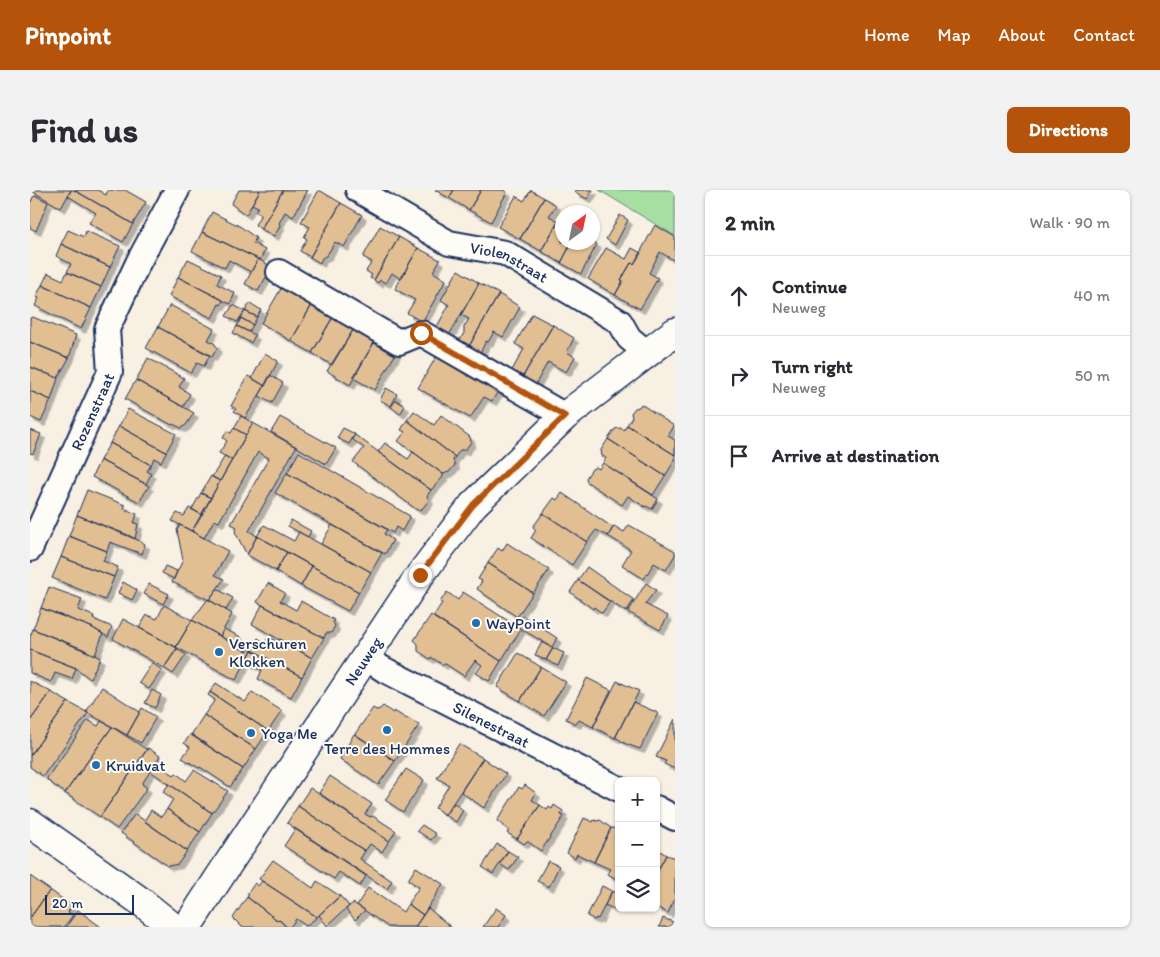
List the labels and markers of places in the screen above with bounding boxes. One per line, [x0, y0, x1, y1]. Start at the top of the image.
place label: WayPoint [486, 614, 551, 633]
marker: WayPoint [470, 617, 482, 629]
place label: Verschuren Klokken [229, 634, 307, 671]
marker: Verschuren Klokken [213, 646, 225, 658]
place label: Yoga Me [261, 724, 318, 743]
marker: Terre des Hommes [381, 724, 393, 736]
marker: Yoga Me [245, 727, 257, 739]
place label: Terre des Hommes [324, 739, 450, 758]
place label: Kruidvat [106, 756, 166, 775]
marker: Kruidvat [90, 759, 102, 771]

